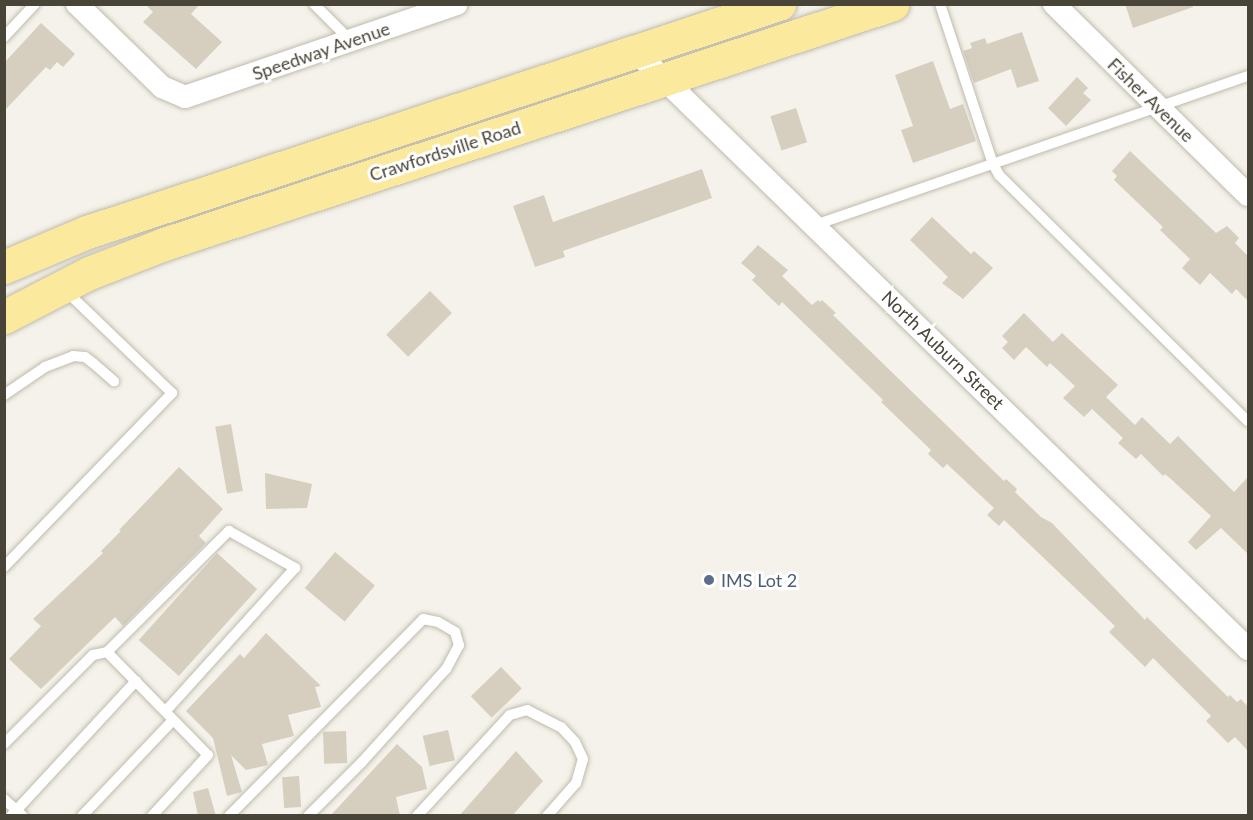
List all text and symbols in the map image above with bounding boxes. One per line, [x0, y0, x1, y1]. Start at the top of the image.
street label: Speedway Avenue [249, 17, 393, 85]
street label: Fisher Avenue [1103, 53, 1199, 147]
street label: Crawfordsville Road [367, 116, 523, 186]
street label: North Auburn Street [877, 286, 1009, 414]
place label: IMS Lot 2 [721, 569, 797, 591]
marker: IMS Lot 2 [702, 573, 716, 587]

